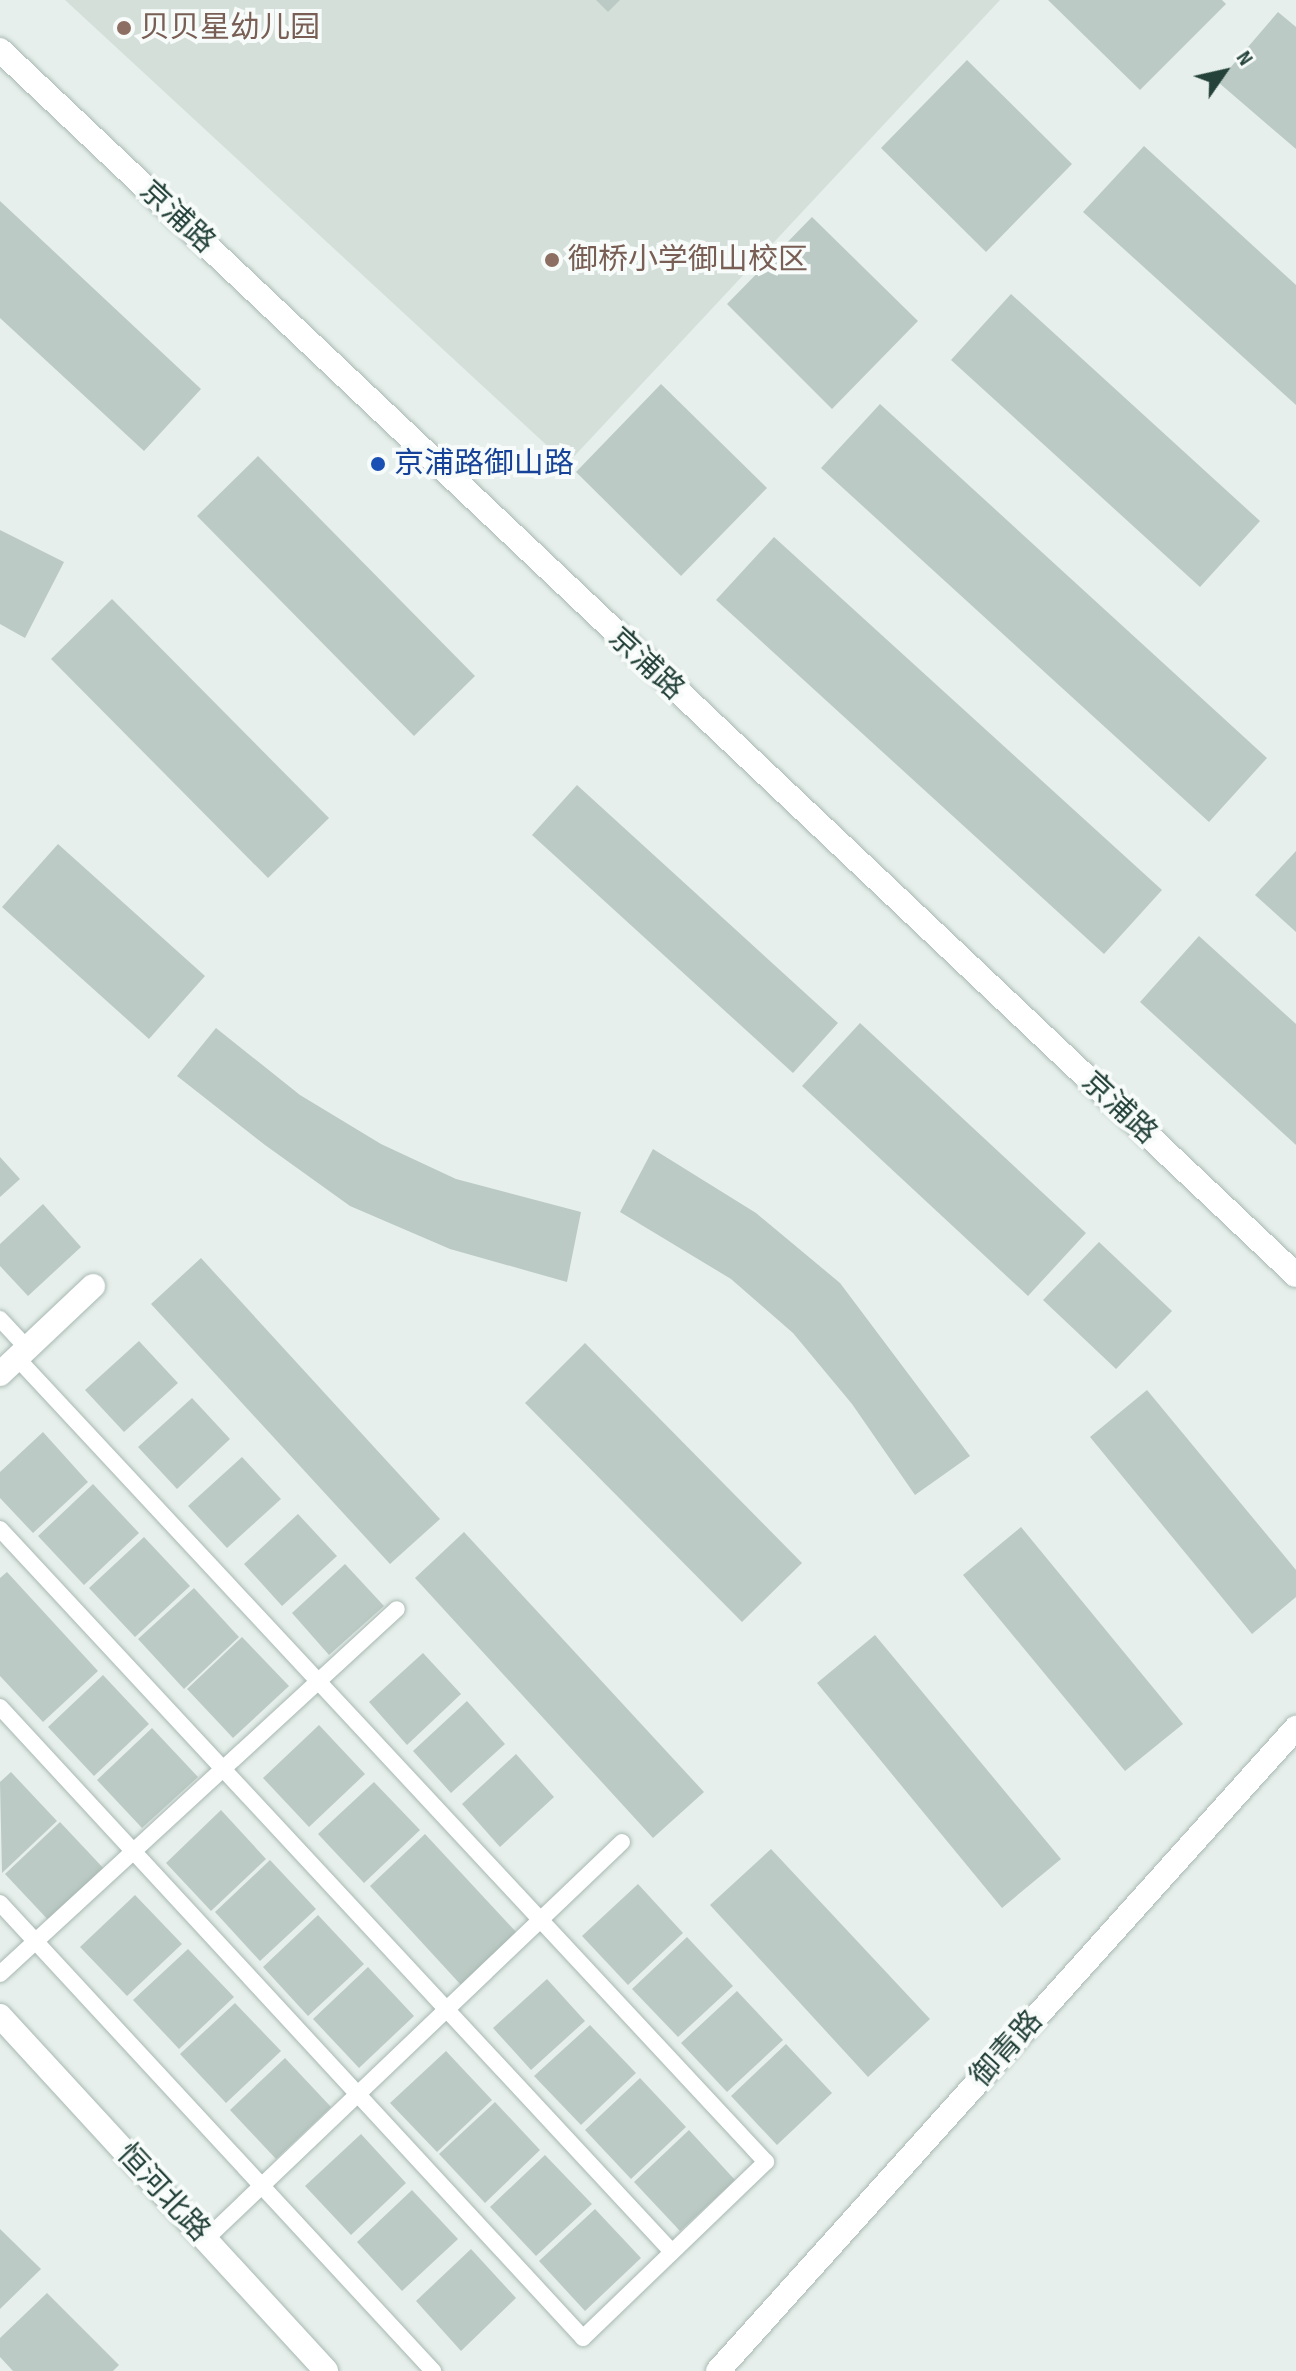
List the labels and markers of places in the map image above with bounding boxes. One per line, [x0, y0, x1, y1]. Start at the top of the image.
place label: 贝贝星幼儿园 [140, 10, 320, 46]
marker: 贝贝星幼儿园 [115, 19, 133, 37]
place label: 御桥小学御山校区 [568, 242, 808, 278]
marker: 御桥小学御山校区 [543, 251, 561, 269]
place label: 京浦路御山路 [394, 446, 574, 482]
marker: 京浦路御山路 [369, 455, 387, 473]

